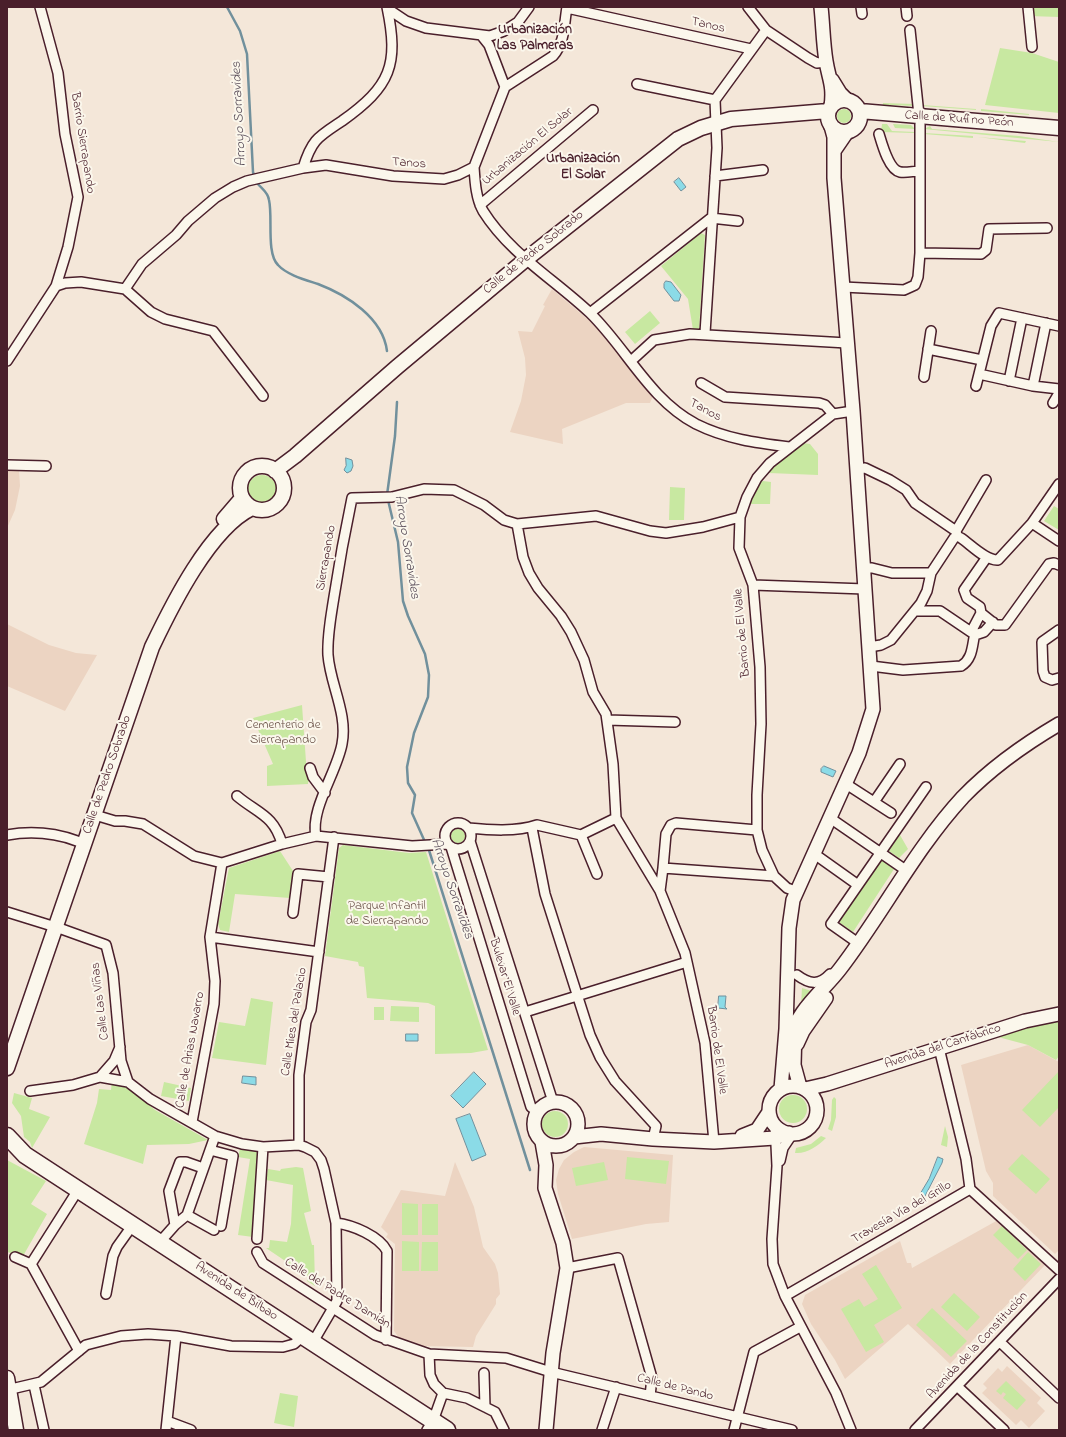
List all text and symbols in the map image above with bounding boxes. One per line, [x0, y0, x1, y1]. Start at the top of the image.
street label: Tanos [690, 15, 726, 37]
district label: Urbanización Las Palmeras [497, 23, 573, 56]
water label: Arroyo Sorravides [229, 61, 251, 167]
street label: Barrio Sierrapando [66, 91, 98, 195]
street label: Urbanización El Solar [480, 105, 576, 189]
street label: Calle de Rufino Peón [904, 108, 1014, 132]
district label: Urbanización El Solar [546, 152, 620, 184]
street label: Tanos [391, 155, 427, 173]
street label: Calle de Pedro Sobrado [481, 208, 587, 298]
street label: Tanos [686, 396, 724, 426]
water label: Arroyo Sorravides [389, 494, 423, 600]
street label: Sierrapando [314, 524, 340, 592]
street label: Barrio de El Valle [731, 588, 755, 678]
street label: Calle de Pedro Sobrado [80, 714, 136, 836]
park label: Cementerio de Sierrapando [246, 718, 320, 749]
water label: Arroyo Sorravides [426, 836, 476, 942]
park label: Parque Infantil de Sierrapando [346, 899, 428, 930]
street label: Bulevar El Valle [485, 936, 523, 1018]
street label: Calle Las Viñas [88, 961, 114, 1041]
street label: Calle Mies del Palacio [279, 966, 311, 1078]
street label: Calle de Arias Navarro [173, 991, 209, 1109]
street label: Barrio de El Valle [702, 1005, 730, 1095]
street label: Avenida del Cantábrico [883, 1021, 1003, 1073]
street label: Travesía Vía del Grillo [849, 1178, 955, 1248]
street label: Calle del Padre Damián [281, 1255, 393, 1333]
street label: Avenida de Bilbao [192, 1259, 280, 1325]
street label: Avenida de la Constitución [924, 1289, 1032, 1403]
street label: Calle de Pando [635, 1371, 715, 1405]

